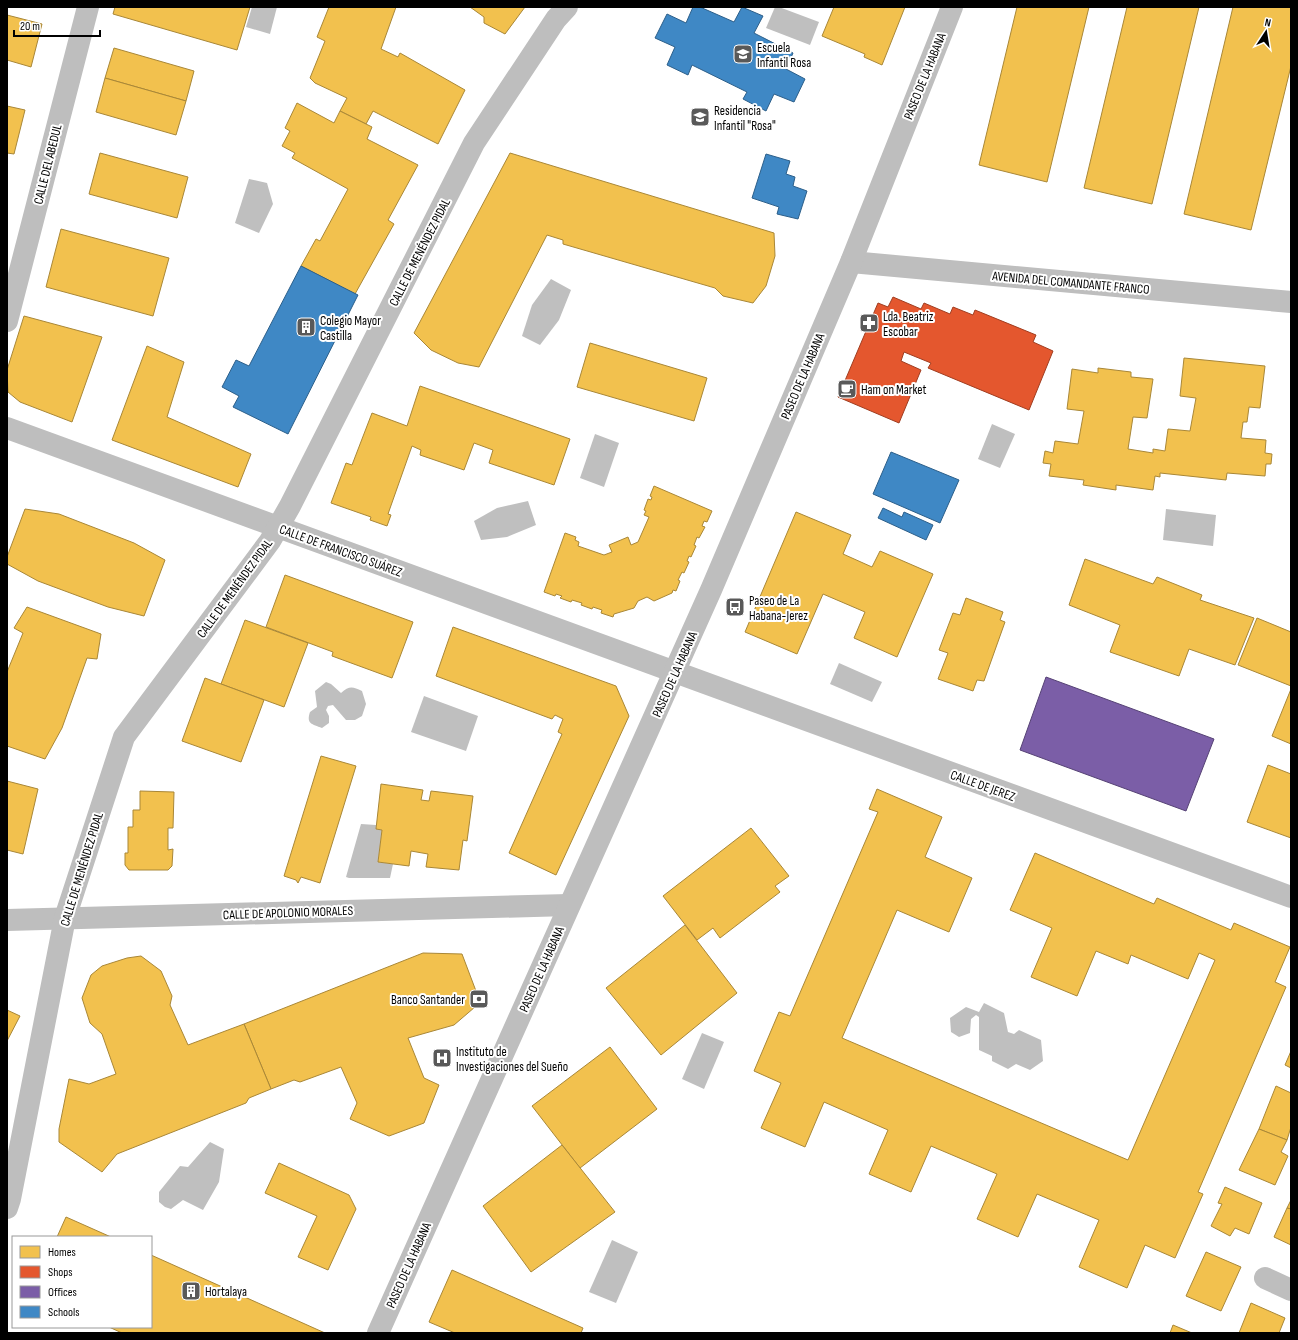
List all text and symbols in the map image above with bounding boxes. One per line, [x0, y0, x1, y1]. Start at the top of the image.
scale bar [14, 12, 100, 38]
north arrow [1246, 12, 1286, 52]
text: N [1264, 16, 1272, 30]
text: 20 m [20, 19, 40, 34]
street label: PASEO DE LA HABANA [900, 30, 950, 122]
place label: Escuela Infantil Rosa [757, 40, 811, 71]
school or university icon: Escuela Infantil Rosa [732, 43, 754, 65]
place label: Residencia Infantil "Rosa" [714, 103, 776, 134]
school or university icon: Residencia Infantil "Rosa" [689, 106, 711, 128]
street label: CALLE DEL ABEDUL [30, 122, 66, 206]
street label: CALLE DE MENÉNDEZ PIDAL [386, 196, 454, 309]
street label: AVENIDA DEL COMANDANTE FRANCO [991, 268, 1150, 298]
place label: Lda. Beatriz Escobar [883, 309, 934, 340]
pharmacy icon: Lda. Beatriz Escobar [858, 312, 880, 334]
place label: Colegio Mayor Castilla [320, 313, 381, 344]
building icon: Colegio Mayor Castilla [295, 316, 317, 338]
street label: PASEO DE LA HABANA [778, 331, 828, 422]
cafe icon: Ham on Market [836, 378, 858, 400]
place label: Ham on Market [861, 382, 926, 398]
street label: CALLE DE FRANCISCO SUÁREZ [277, 521, 405, 581]
street label: CALLE DE MENÉNDEZ PIDAL [194, 536, 276, 641]
place label: Paseo de La Habana-Jerez [749, 593, 808, 624]
bus stop icon: Paseo de La Habana-Jerez [724, 596, 746, 618]
street label: PASEO DE LA HABANA [649, 629, 701, 720]
street label: CALLE DE JEREZ [948, 767, 1018, 805]
street label: CALLE DE MENÉNDEZ PIDAL [57, 810, 107, 928]
street label: CALLE DE APOLONIO MORALES [223, 903, 354, 923]
street label: PASEO DE LA HABANA [516, 924, 568, 1015]
bank icon: Banco Santander [468, 988, 490, 1010]
place label: Banco Santander [391, 992, 465, 1008]
place label: Instituto de Investigaciones del Sueño [456, 1044, 568, 1075]
hospital icon: Instituto de Investigaciones del Sueño [431, 1047, 453, 1069]
street label: PASEO DE LA HABANA [383, 1220, 435, 1311]
legend [12, 1236, 152, 1328]
text: Homes [48, 1245, 76, 1260]
text: Shops [48, 1265, 73, 1280]
building icon: Hortalaya [180, 1280, 202, 1302]
place label: Hortalaya [205, 1284, 247, 1300]
text: Offices [48, 1285, 77, 1300]
text: Schools [48, 1305, 80, 1320]

